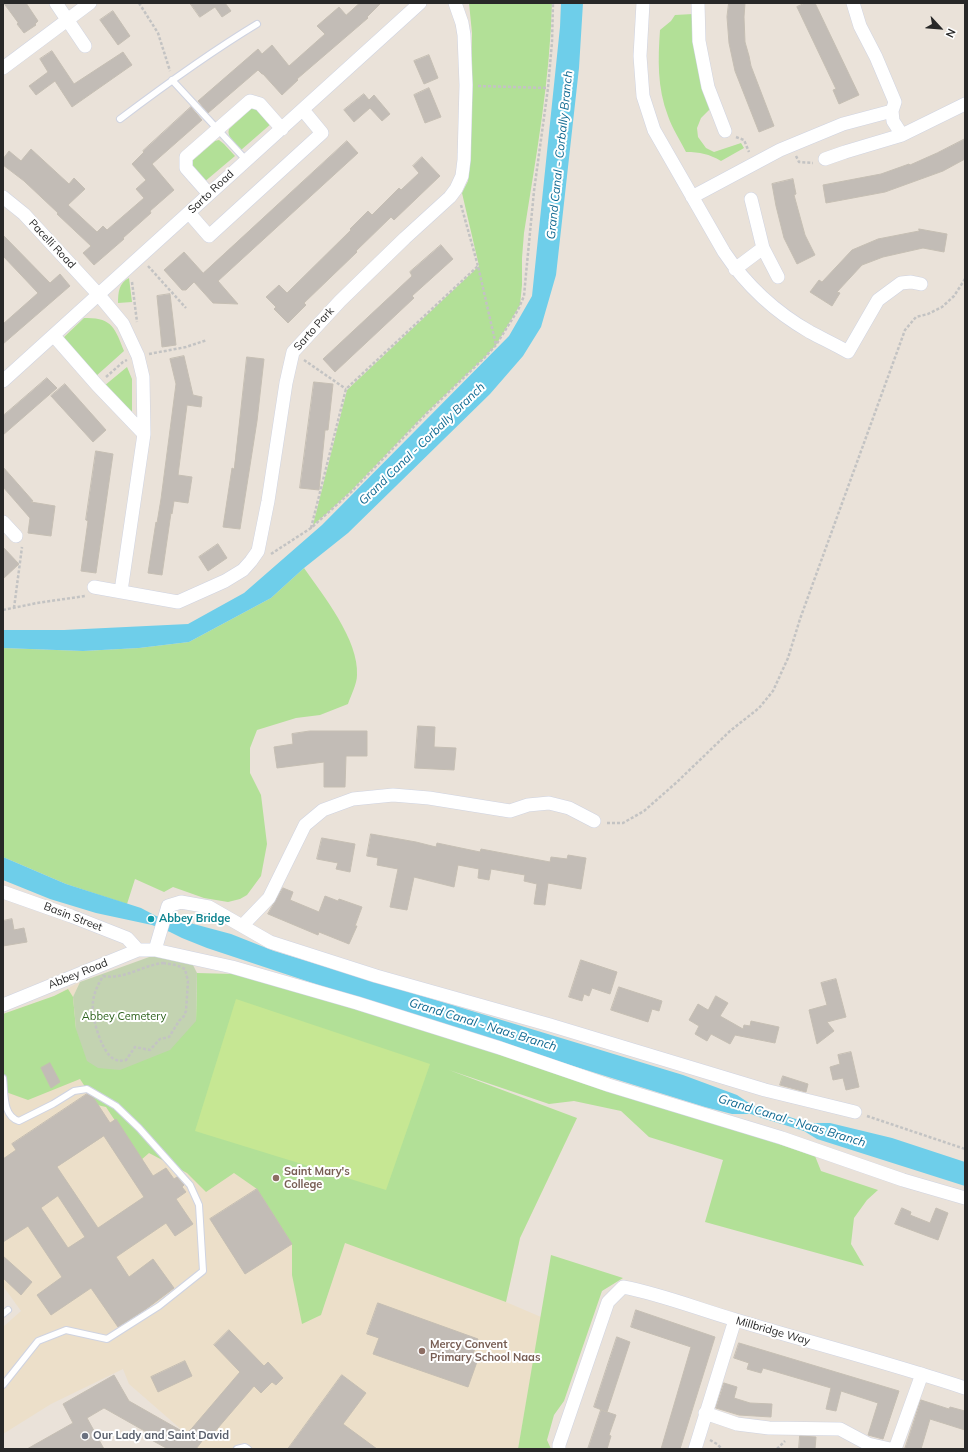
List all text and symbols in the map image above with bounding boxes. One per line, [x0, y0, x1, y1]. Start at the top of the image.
north arrow [920, 8, 960, 48]
text: N [943, 26, 959, 40]
water label: Grand Canal - Corbally Branch [544, 70, 576, 240]
street label: Sarto Road [185, 168, 237, 216]
street label: Pacelli Road [26, 217, 78, 271]
street label: Sarto Park [291, 305, 337, 353]
water label: Grand Canal - Corbally Branch [356, 380, 488, 508]
street label: Basin Street [42, 900, 104, 934]
place label: Abbey Bridge [159, 912, 230, 926]
marker: Abbey Bridge [146, 914, 156, 924]
street label: Abbey Road [46, 956, 110, 992]
water label: Grand Canal - Naas Branch [408, 996, 558, 1054]
park label: Abbey Cemetery [82, 1010, 166, 1024]
water label: Grand Canal - Naas Branch [717, 1092, 867, 1150]
place label: Saint Mary's College [284, 1165, 350, 1191]
marker: Saint Mary's College [271, 1173, 281, 1183]
street label: Millbridge Way [734, 1314, 812, 1348]
place label: Mercy Convent Primary School Naas [430, 1338, 540, 1364]
marker: Mercy Convent Primary School Naas [417, 1346, 427, 1356]
place label: Our Lady and Saint David [93, 1429, 229, 1443]
marker: Our Lady and Saint David [80, 1431, 90, 1441]

